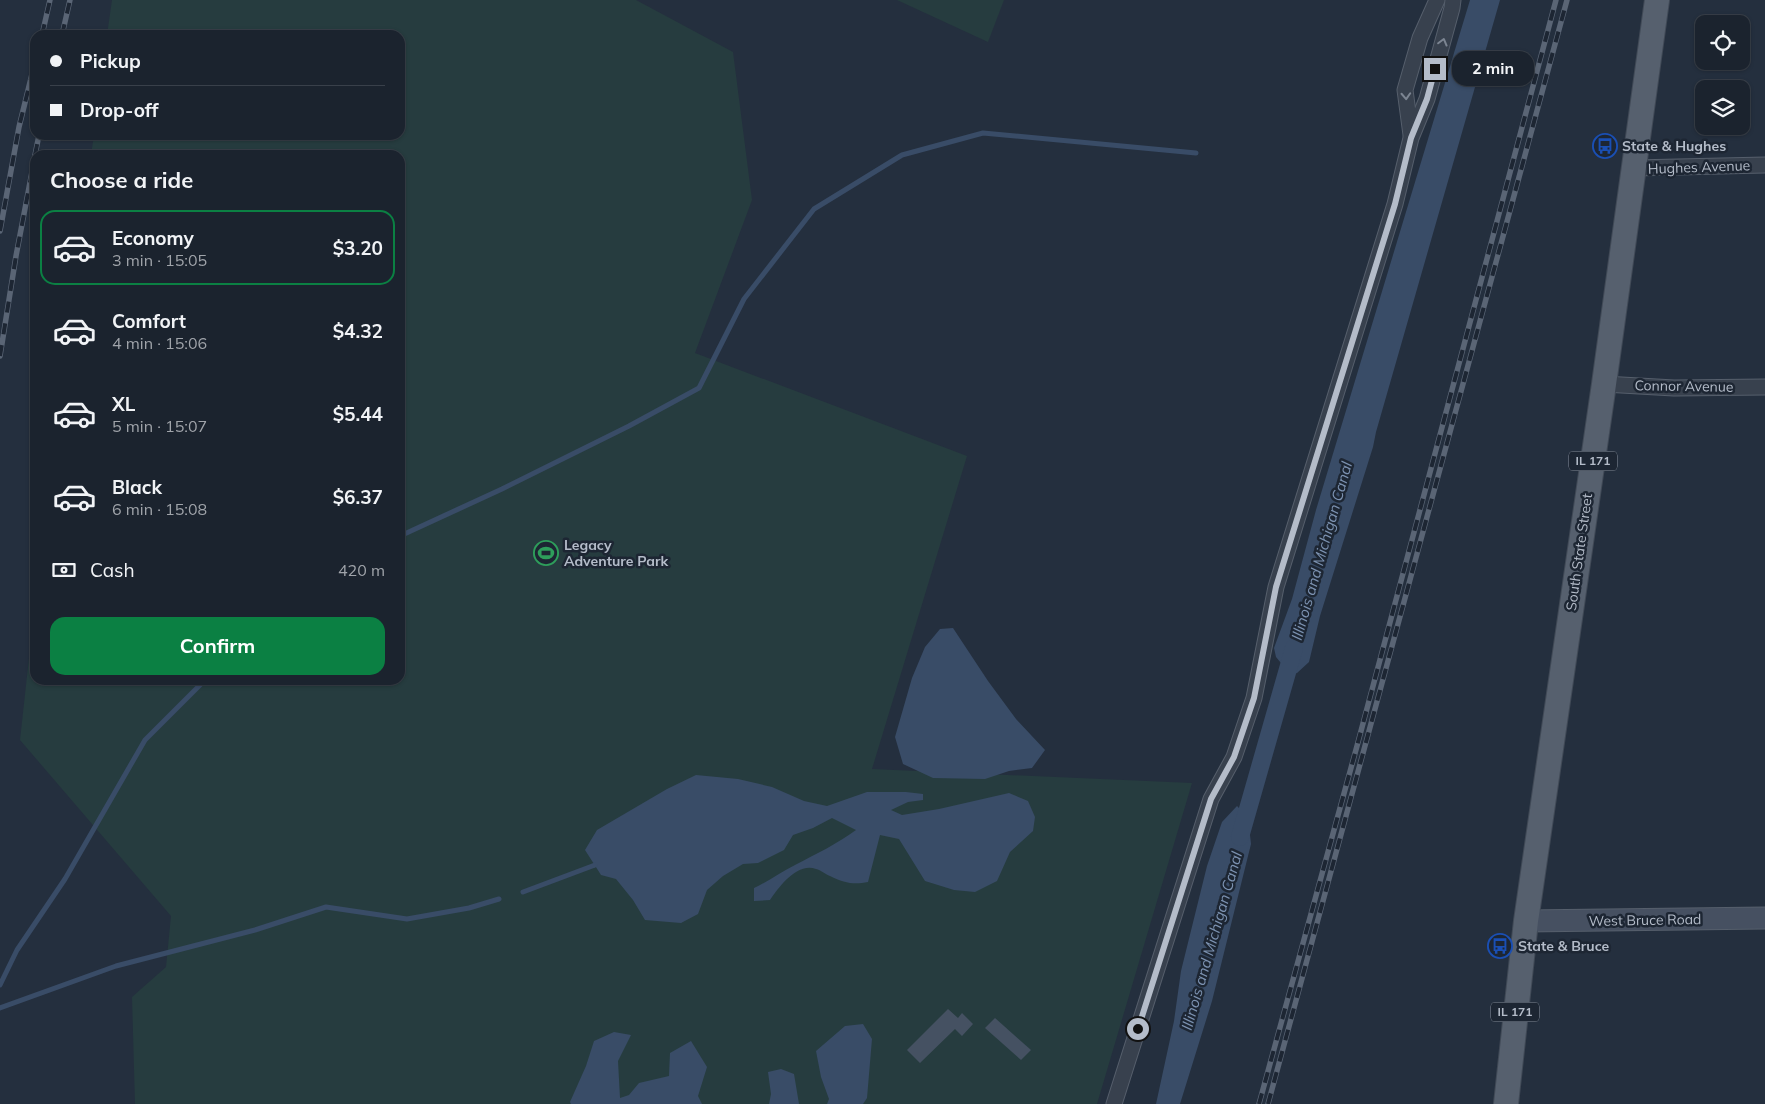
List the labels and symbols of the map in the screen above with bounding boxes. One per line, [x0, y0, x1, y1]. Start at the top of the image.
one-way arrow [1437, 37, 1448, 46]
callout: 2 min [1452, 52, 1535, 86]
route end [1424, 58, 1446, 80]
one-way arrow [1401, 92, 1412, 100]
bus stop icon: State & Hughes [1592, 133, 1618, 159]
place label: State & Hughes [1622, 137, 1726, 155]
street label: Hughes Avenue [1647, 156, 1751, 178]
street label: Connor Avenue [1634, 376, 1734, 396]
road number: IL 171 [1569, 452, 1617, 471]
water label: Illinois and Michigan Canal [1287, 459, 1356, 642]
street label: South State Street [1562, 492, 1596, 612]
place label: Legacy Adventure Park [564, 536, 668, 570]
sports icon: Legacy Adventure Park [533, 540, 559, 566]
water label: Illinois and Michigan Canal [1177, 849, 1246, 1032]
street label: West Bruce Road [1588, 910, 1702, 930]
bus stop icon: State & Bruce [1487, 933, 1513, 959]
place label: State & Bruce [1518, 937, 1610, 955]
road number: IL 171 [1491, 1002, 1539, 1022]
route start [1127, 1018, 1149, 1040]

